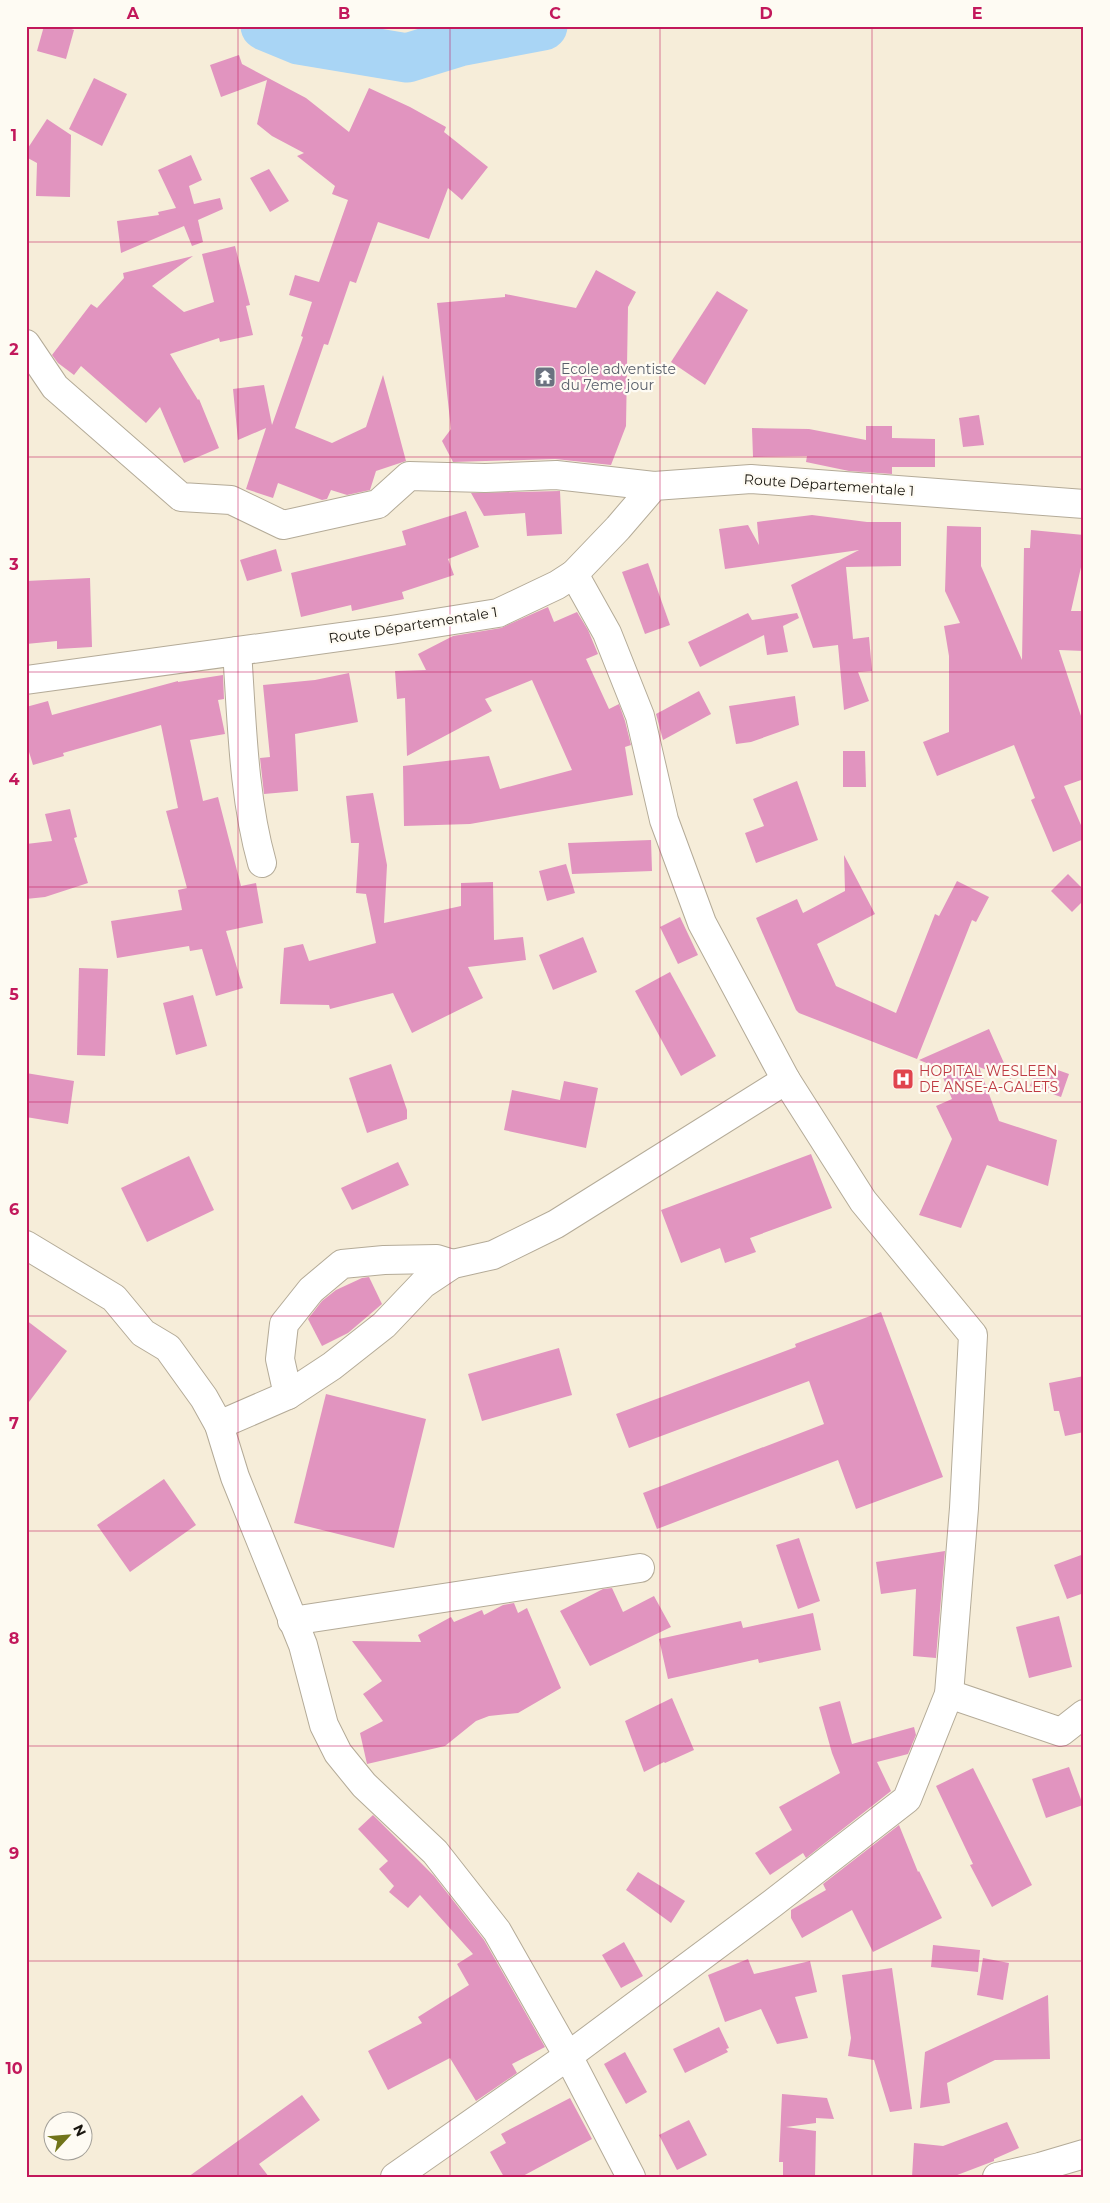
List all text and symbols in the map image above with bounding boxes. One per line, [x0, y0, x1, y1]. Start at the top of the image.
text: A [126, 4, 140, 23]
text: B [338, 4, 350, 23]
text: C [549, 4, 561, 23]
text: D [759, 4, 773, 23]
text: E [972, 4, 982, 23]
text: 1 [11, 126, 17, 145]
text: 2 [9, 340, 19, 359]
place label: Ecole adventiste du 7eme jour [561, 360, 676, 394]
temple icon: Ecole adventiste du 7eme jour [533, 365, 557, 389]
street label: Route Départementale 1 [743, 470, 915, 500]
text: 3 [8, 555, 19, 574]
street label: Route Départementale 1 [327, 603, 499, 647]
text: 4 [8, 770, 20, 789]
text: 5 [9, 985, 19, 1004]
place label: HOPITAL WESLEEN DE ANSE-A-GALETS [919, 1062, 1058, 1096]
hospital icon: HOPITAL WESLEEN DE ANSE-A-GALETS [891, 1067, 915, 1091]
text: 6 [9, 1200, 19, 1219]
text: 7 [9, 1414, 19, 1433]
text: 8 [9, 1629, 19, 1648]
text: 9 [9, 1844, 19, 1863]
text: 10 [5, 2059, 23, 2078]
north arrow [42, 2110, 92, 2160]
text: N [69, 2121, 90, 2139]

